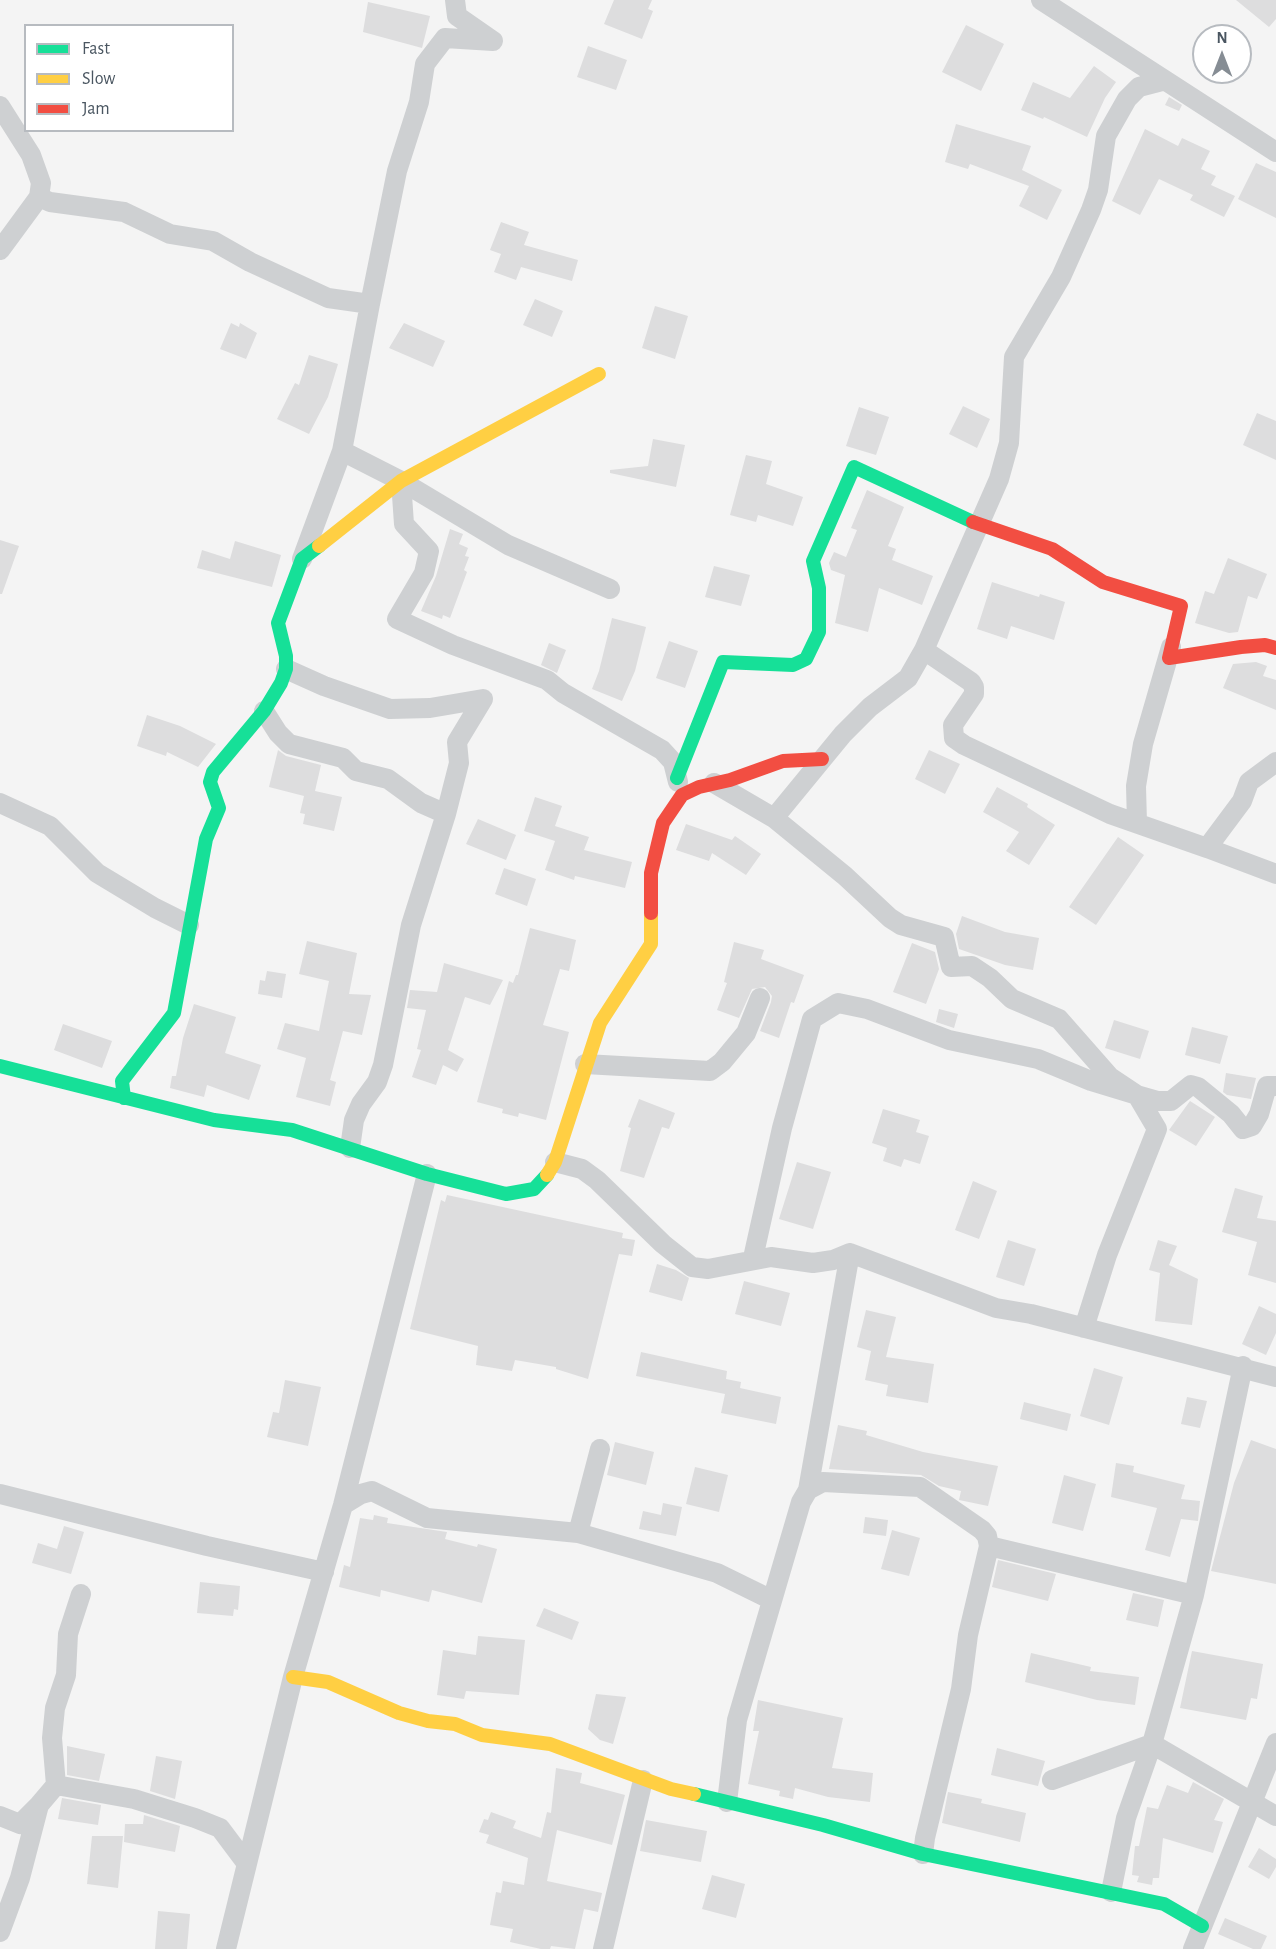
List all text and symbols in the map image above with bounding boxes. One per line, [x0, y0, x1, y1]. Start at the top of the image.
legend [24, 24, 234, 132]
north arrow [1192, 24, 1252, 84]
text: N [1216, 30, 1228, 46]
text: Fast [82, 40, 110, 58]
text: Slow [82, 70, 115, 88]
text: Jam [82, 100, 110, 118]

